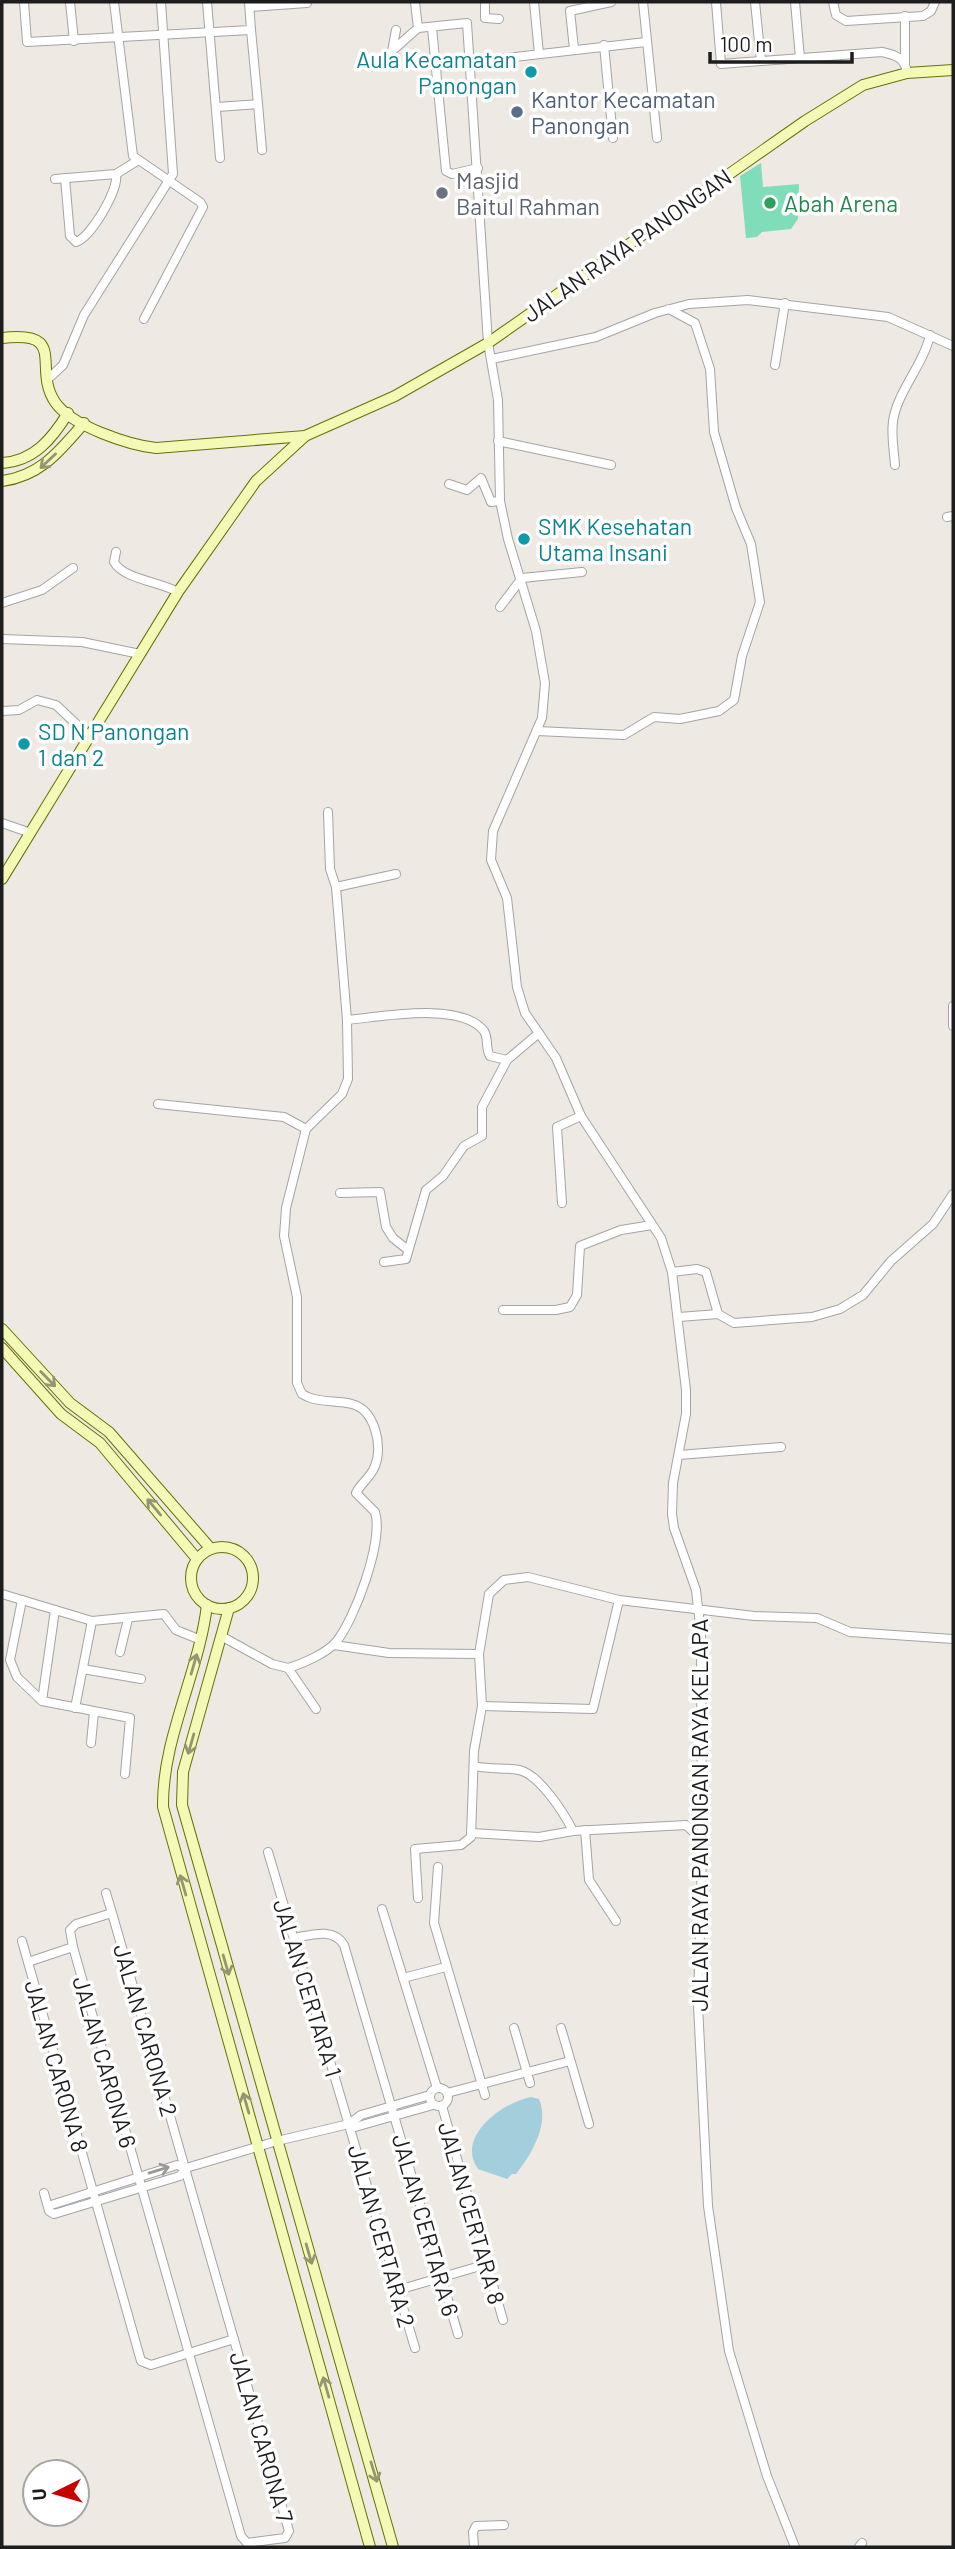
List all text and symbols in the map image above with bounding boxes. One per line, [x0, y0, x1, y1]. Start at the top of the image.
scale bar [710, 21, 852, 65]
text: 100 m [720, 31, 773, 56]
place label: Aula Kecamatan Panongan [356, 45, 517, 99]
marker: Aula Kecamatan Panongan [523, 64, 539, 80]
place label: Kantor Kecamatan Panongan [531, 85, 716, 139]
marker: Kantor Kecamatan Panongan [509, 104, 525, 120]
street label: JALAN RAYA PANONGAN [517, 162, 737, 328]
place label: Masjid Baitul Rahman [456, 166, 600, 220]
marker: Masjid Baitul Rahman [434, 185, 450, 201]
place label: Abah Arena [784, 189, 898, 217]
marker: Abah Arena [762, 195, 778, 211]
one-way arrow [40, 453, 57, 470]
place label: SMK Kesehatan Utama Insani [538, 512, 692, 566]
marker: SMK Kesehatan Utama Insani [516, 531, 532, 547]
place label: SD N Panongan 1 dan 2 [38, 717, 189, 771]
marker: SD N Panongan 1 dan 2 [16, 736, 32, 752]
one-way arrow [39, 1370, 56, 1387]
one-way arrow [146, 1498, 162, 1516]
street label: JALAN RAYA PANONGAN RAYA KELAPA [685, 1619, 713, 2011]
one-way arrow [188, 1654, 201, 1676]
one-way arrow [184, 1733, 197, 1755]
one-way arrow [176, 1874, 189, 1896]
street label: JALAN CERTARA 1 [268, 1896, 348, 2080]
street label: JALAN CARONA 2 [108, 1941, 184, 2119]
one-way arrow [220, 1953, 233, 1975]
street label: JALAN CARONA 6 [67, 1973, 143, 2151]
street label: JALAN CARONA 8 [19, 1977, 95, 2155]
one-way arrow [239, 2093, 252, 2115]
street label: JALAN CERTARA 8 [433, 2119, 511, 2307]
street label: JALAN CERTARA 6 [387, 2131, 465, 2319]
street label: JALAN CERTARA 2 [343, 2141, 421, 2331]
one-way arrow [148, 2163, 170, 2176]
one-way arrow [304, 2243, 317, 2265]
street label: JALAN CARONA 7 [224, 2348, 300, 2526]
one-way arrow [318, 2376, 331, 2398]
north arrow [21, 2458, 91, 2528]
one-way arrow [368, 2461, 381, 2483]
text: U [27, 2488, 51, 2501]

